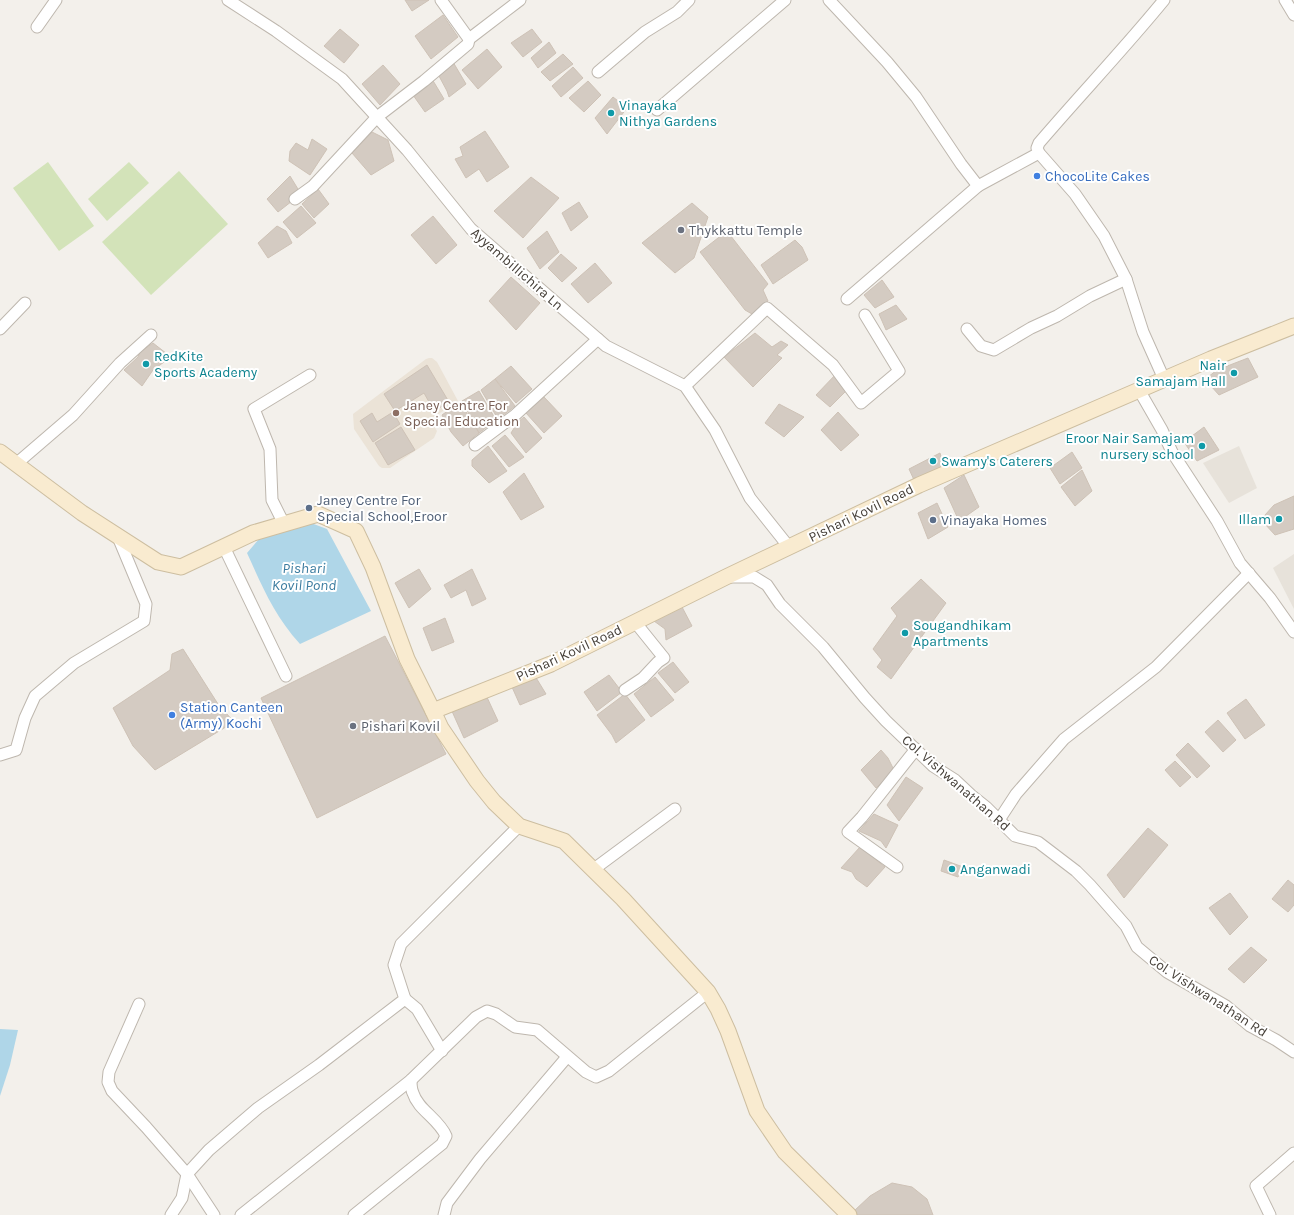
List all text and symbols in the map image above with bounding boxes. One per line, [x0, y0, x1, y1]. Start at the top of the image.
place label: Vinayaka Nithya Gardens [619, 97, 717, 130]
marker: Vinayaka Nithya Gardens [606, 108, 616, 118]
place label: ChocoLite Cakes [1045, 168, 1150, 185]
marker: ChocoLite Cakes [1032, 171, 1042, 181]
place label: Thykkattu Temple [689, 222, 802, 239]
street label: Ayyambillichira Ln [467, 224, 567, 314]
marker: Thykkattu Temple [676, 225, 686, 235]
place label: RedKite Sports Academy [154, 348, 258, 381]
place label: Nair Samajam Hall [1136, 357, 1227, 390]
marker: RedKite Sports Academy [141, 359, 151, 369]
marker: Nair Samajam Hall [1229, 368, 1239, 378]
place label: Janey Centre For Special Education [404, 397, 519, 430]
marker: Janey Centre For Special Education [391, 408, 401, 418]
place label: Eroor Nair Samajam nursery school [1065, 430, 1194, 463]
marker: Eroor Nair Samajam nursery school [1197, 441, 1207, 451]
place label: Swamy's Caterers [941, 453, 1053, 470]
marker: Swamy's Caterers [928, 456, 938, 466]
street label: Pishari Kovil Road [806, 480, 916, 546]
place label: Janey Centre For Special School,Eroor [317, 492, 448, 525]
marker: Janey Centre For Special School,Eroor [304, 503, 314, 513]
place label: Illam [1238, 511, 1271, 528]
place label: Vinayaka Homes [941, 512, 1047, 529]
marker: Illam [1274, 514, 1284, 524]
marker: Vinayaka Homes [928, 515, 938, 525]
water label: Pishari Kovil Pond [272, 559, 336, 594]
place label: Sougandhikam Apartments [913, 617, 1011, 650]
street label: Pishari Kovil Road [513, 621, 625, 685]
marker: Sougandhikam Apartments [900, 628, 910, 638]
place label: Station Canteen (Army) Kochi [180, 699, 283, 732]
marker: Station Canteen (Army) Kochi [167, 710, 177, 720]
place label: Pishari Kovil [361, 718, 440, 735]
marker: Pishari Kovil [348, 721, 358, 731]
street label: Col. Vishwanathan Rd [898, 731, 1014, 835]
place label: Anganwadi [960, 861, 1031, 878]
marker: Anganwadi [947, 864, 957, 874]
street label: Col. Vishwanathan Rd [1146, 951, 1270, 1041]

